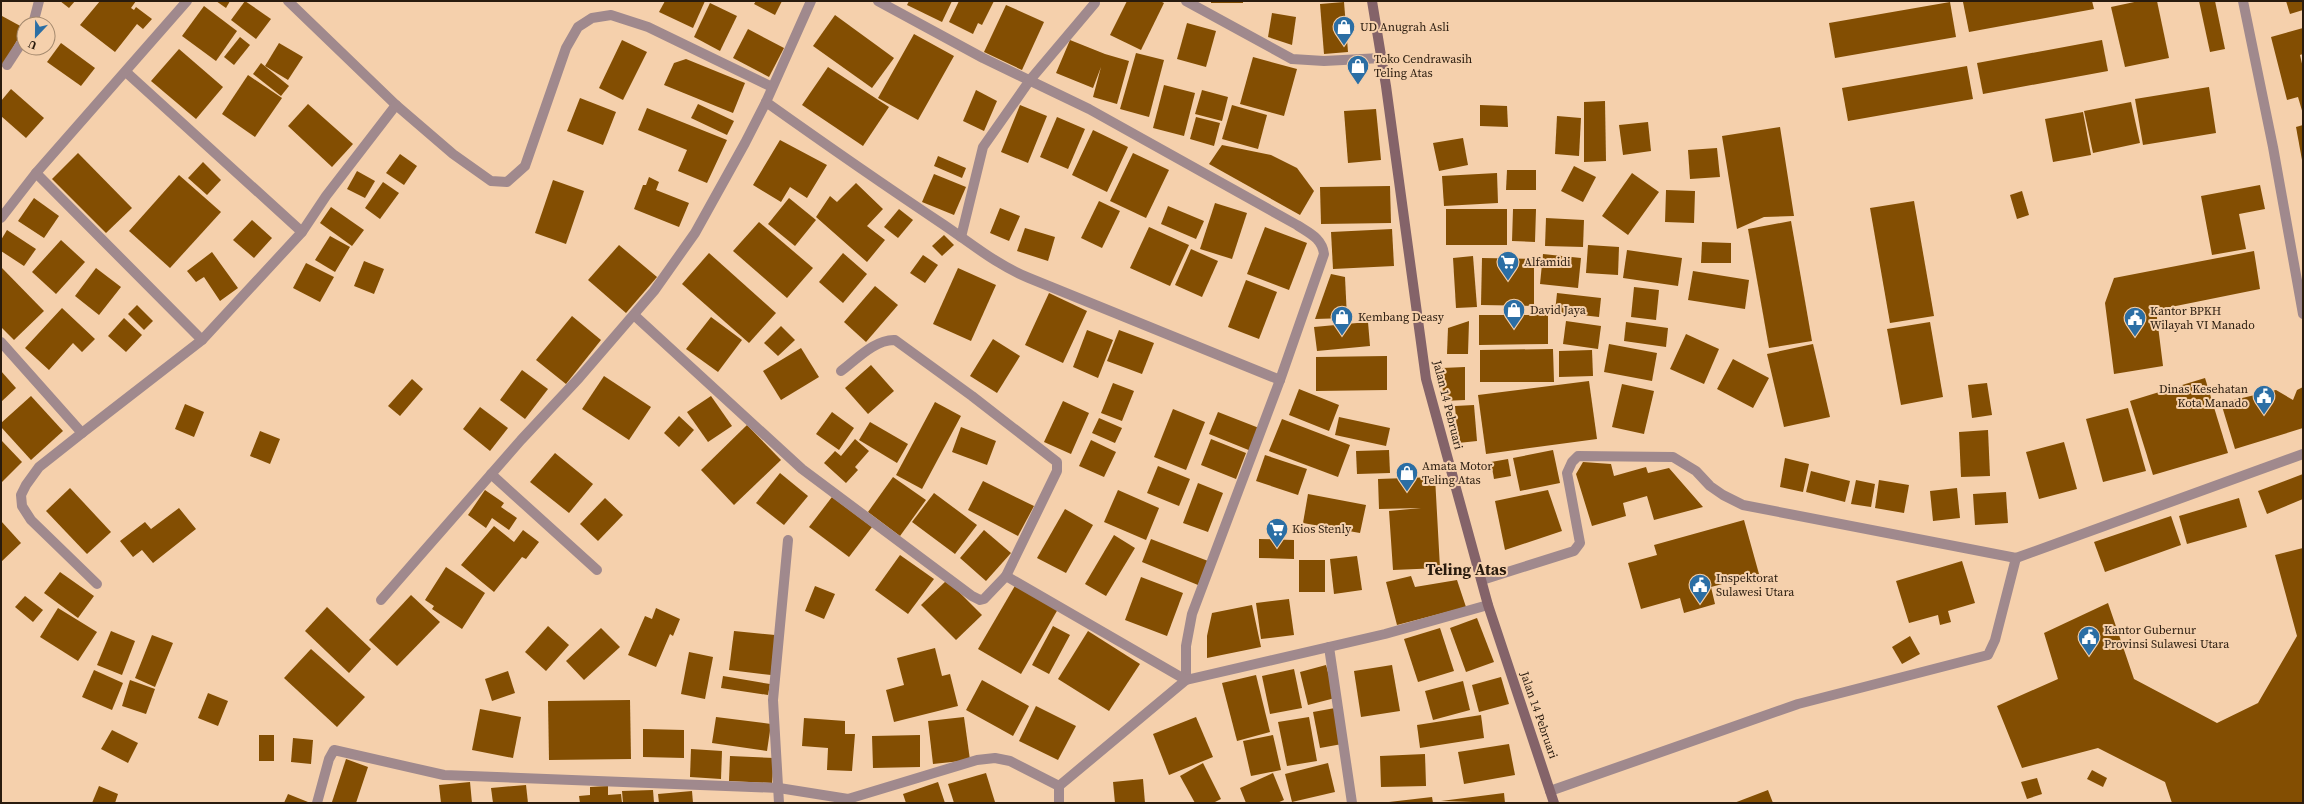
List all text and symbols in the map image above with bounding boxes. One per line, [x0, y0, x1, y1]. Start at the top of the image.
shop icon: UD Anugrah Asli [1331, 14, 1357, 47]
north arrow [16, 16, 56, 56]
place label: UD Anugrah Asli [1360, 19, 1450, 35]
text: U [26, 36, 39, 53]
place label: Toko Cendrawasih Teling Atas [1374, 51, 1472, 81]
shop icon: Toko Cendrawasih Teling Atas [1345, 53, 1371, 86]
supermarket icon: Alfamidi [1495, 249, 1521, 282]
place label: Alfamidi [1524, 254, 1571, 270]
shop icon: David Jaya [1501, 297, 1527, 330]
place label: David Jaya [1530, 302, 1587, 318]
place label: Kantor BPKH Wilayah VI Manado [2150, 303, 2255, 333]
shop icon: Kembang Deasy [1329, 304, 1355, 337]
public building icon: Kantor BPKH Wilayah VI Manado [2122, 305, 2148, 338]
place label: Kembang Deasy [1358, 309, 1445, 325]
street label: Jalan 14 Pebruari [1429, 358, 1467, 452]
place label: Dinas Kesehatan Kota Manado [2159, 381, 2248, 411]
public building icon: Dinas Kesehatan Kota Manado [2251, 383, 2277, 416]
place label: Amata Motor Teling Atas [1422, 458, 1492, 488]
shop icon: Amata Motor Teling Atas [1394, 460, 1420, 493]
supermarket icon: Kios Stenly [1264, 516, 1290, 549]
place label: Kios Stenly [1292, 521, 1352, 537]
district label: Teling Atas [1425, 558, 1507, 580]
place label: Inspektorat Sulawesi Utara [1716, 570, 1795, 600]
public building icon: Inspektorat Sulawesi Utara [1687, 572, 1713, 605]
place label: Kantor Gubernur Provinsi Sulawesi Utara [2104, 622, 2230, 652]
public building icon: Kantor Gubernur Provinsi Sulawesi Utara [2076, 624, 2102, 657]
street label: Jalan 14 Pebruari [1516, 668, 1562, 761]

